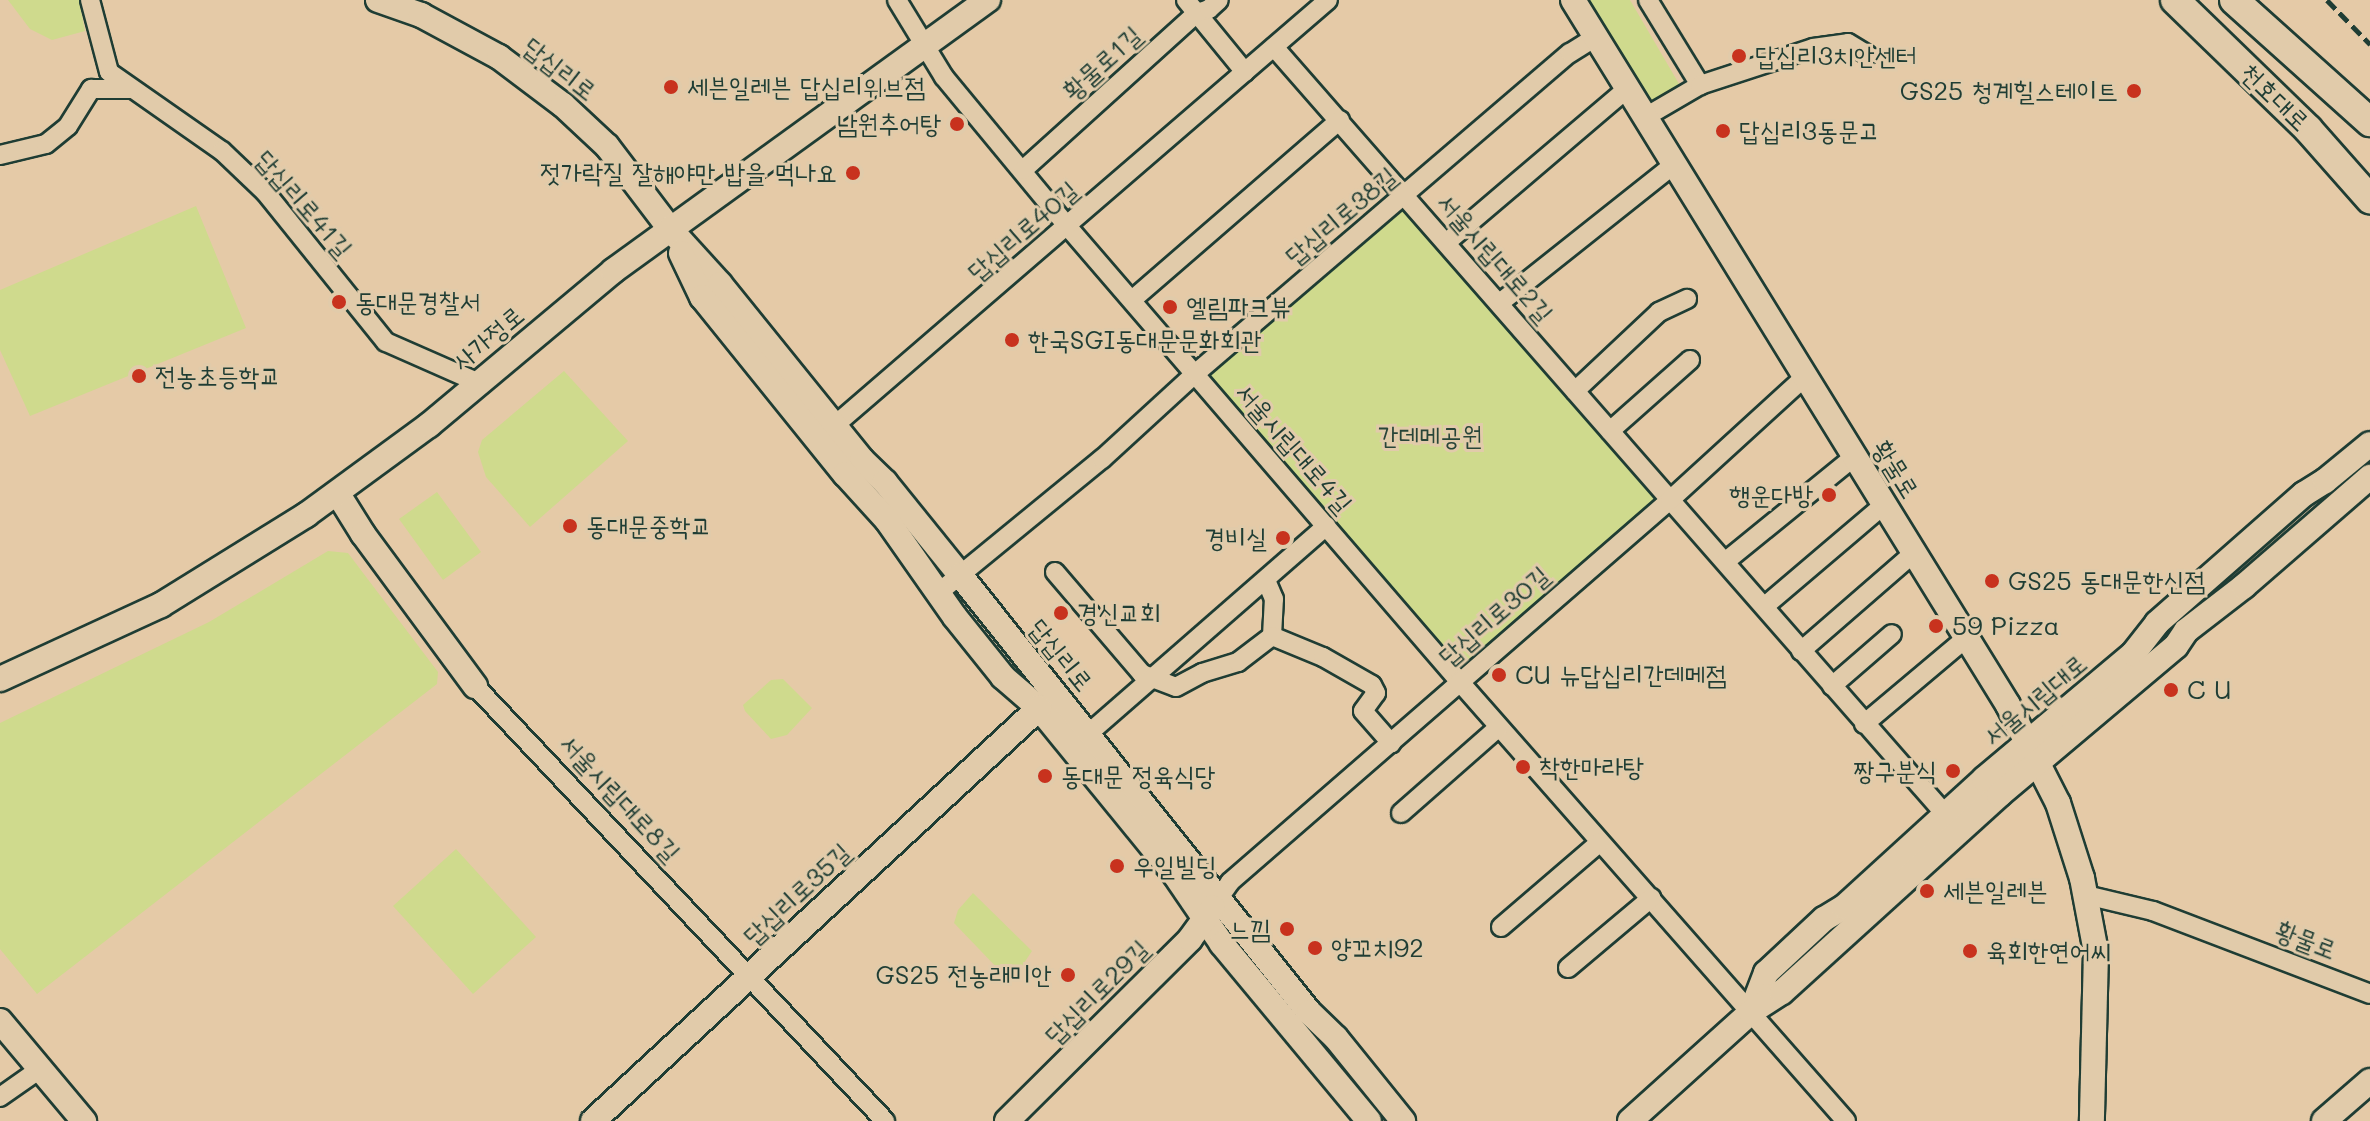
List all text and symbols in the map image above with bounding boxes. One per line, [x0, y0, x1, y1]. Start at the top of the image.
street label: 황물로1길 [1056, 20, 1148, 106]
street label: 답십리로 [517, 31, 603, 107]
place label: 답십리3치안센터 [1755, 40, 1917, 72]
marker: 답십리3치안센터 [1730, 47, 1748, 65]
street label: 천호대로 [2234, 57, 2316, 137]
place label: 세븐일레븐 답십리위브점 [687, 71, 925, 103]
place label: GS25 청계힐스테이트 [1900, 75, 2118, 107]
marker: 세븐일레븐 답십리위브점 [662, 78, 680, 96]
marker: GS25 청계힐스테이트 [2125, 82, 2143, 100]
place label: 남원추어탕 [836, 108, 941, 140]
marker: 남원추어탕 [948, 115, 966, 133]
place label: 답십리3동문고 [1739, 115, 1880, 147]
marker: 답십리3동문고 [1714, 122, 1732, 140]
street label: 답십리로41길 [249, 144, 359, 264]
place label: 젓가락질 잘해야만 밥을 먹나요 [540, 157, 837, 189]
street label: 답십리로38길 [1279, 160, 1403, 272]
marker: 젓가락질 잘해야만 밥을 먹나요 [844, 164, 862, 182]
street label: 답십리로40길 [961, 175, 1085, 287]
street label: 서울시립대로2길 [1430, 187, 1560, 329]
place label: 동대문경찰서 [355, 286, 481, 318]
place label: 엘림파크뷰 [1186, 291, 1291, 323]
marker: 동대문경찰서 [330, 293, 348, 311]
marker: 엘림파크뷰 [1161, 298, 1179, 316]
street label: 사가정로 [446, 299, 530, 377]
place label: 한국SGI동대문문화회관 [1028, 324, 1262, 356]
marker: 한국SGI동대문문화회관 [1003, 331, 1021, 349]
place label: 전농초등학교 [155, 360, 281, 392]
marker: 전농초등학교 [130, 367, 148, 385]
street label: 서울시립대로4길 [1229, 377, 1359, 519]
park label: 간데메공원 [1378, 420, 1482, 452]
street label: 황물로 [1866, 434, 1926, 504]
place label: 행운다방 [1729, 479, 1813, 511]
marker: 행운다방 [1820, 486, 1838, 504]
place label: 동대문중학교 [586, 510, 712, 542]
marker: 동대문중학교 [561, 517, 579, 535]
place label: 경비실 [1204, 522, 1267, 554]
marker: 경비실 [1274, 529, 1292, 547]
street label: 답십리로30길 [1432, 560, 1556, 672]
place label: GS25 동대문한신점 [2008, 565, 2205, 597]
marker: GS25 동대문한신점 [1983, 572, 2001, 590]
place label: 경신교회 [1077, 597, 1161, 629]
marker: 경신교회 [1052, 604, 1070, 622]
place label: 59 Pizza [1952, 610, 2060, 642]
street label: 답십리로 [1023, 613, 1099, 697]
marker: 59 Pizza [1927, 617, 1945, 635]
street label: 서울시립대로 [1977, 648, 2093, 752]
place label: CU 뉴답십리간데메점 [1515, 659, 1727, 691]
marker: CU 뉴답십리간데메점 [1490, 666, 1508, 684]
place label: C U [2187, 674, 2231, 706]
marker: C U [2162, 681, 2180, 699]
street label: 서울시립대로8길 [553, 728, 687, 868]
place label: 착한마라탕 [1539, 751, 1644, 783]
place label: 짱구분식 [1853, 755, 1937, 787]
marker: 착한마라탕 [1514, 758, 1532, 776]
place label: 동대문 정육식당 [1061, 760, 1216, 792]
marker: 짱구분식 [1944, 762, 1962, 780]
marker: 동대문 정육식당 [1036, 767, 1054, 785]
street label: 답십리로35길 [737, 837, 857, 951]
place label: 우일빌딩 [1133, 850, 1217, 882]
marker: 우일빌딩 [1108, 857, 1126, 875]
place label: 세븐일레븐 [1943, 875, 2048, 907]
marker: 세븐일레븐 [1918, 882, 1936, 900]
place label: 느낌 [1229, 913, 1271, 945]
street label: 황물로 [2271, 914, 2341, 966]
marker: 느낌 [1278, 920, 1296, 938]
place label: 양꼬치92 [1331, 932, 1424, 964]
street label: 답십리로29길 [1038, 933, 1156, 1051]
place label: 육회한연어씨 [1986, 935, 2112, 967]
marker: 양꼬치92 [1306, 939, 1324, 957]
marker: 육회한연어씨 [1961, 942, 1979, 960]
place label: GS25 전농래미안 [876, 959, 1052, 991]
marker: GS25 전농래미안 [1059, 966, 1077, 984]

